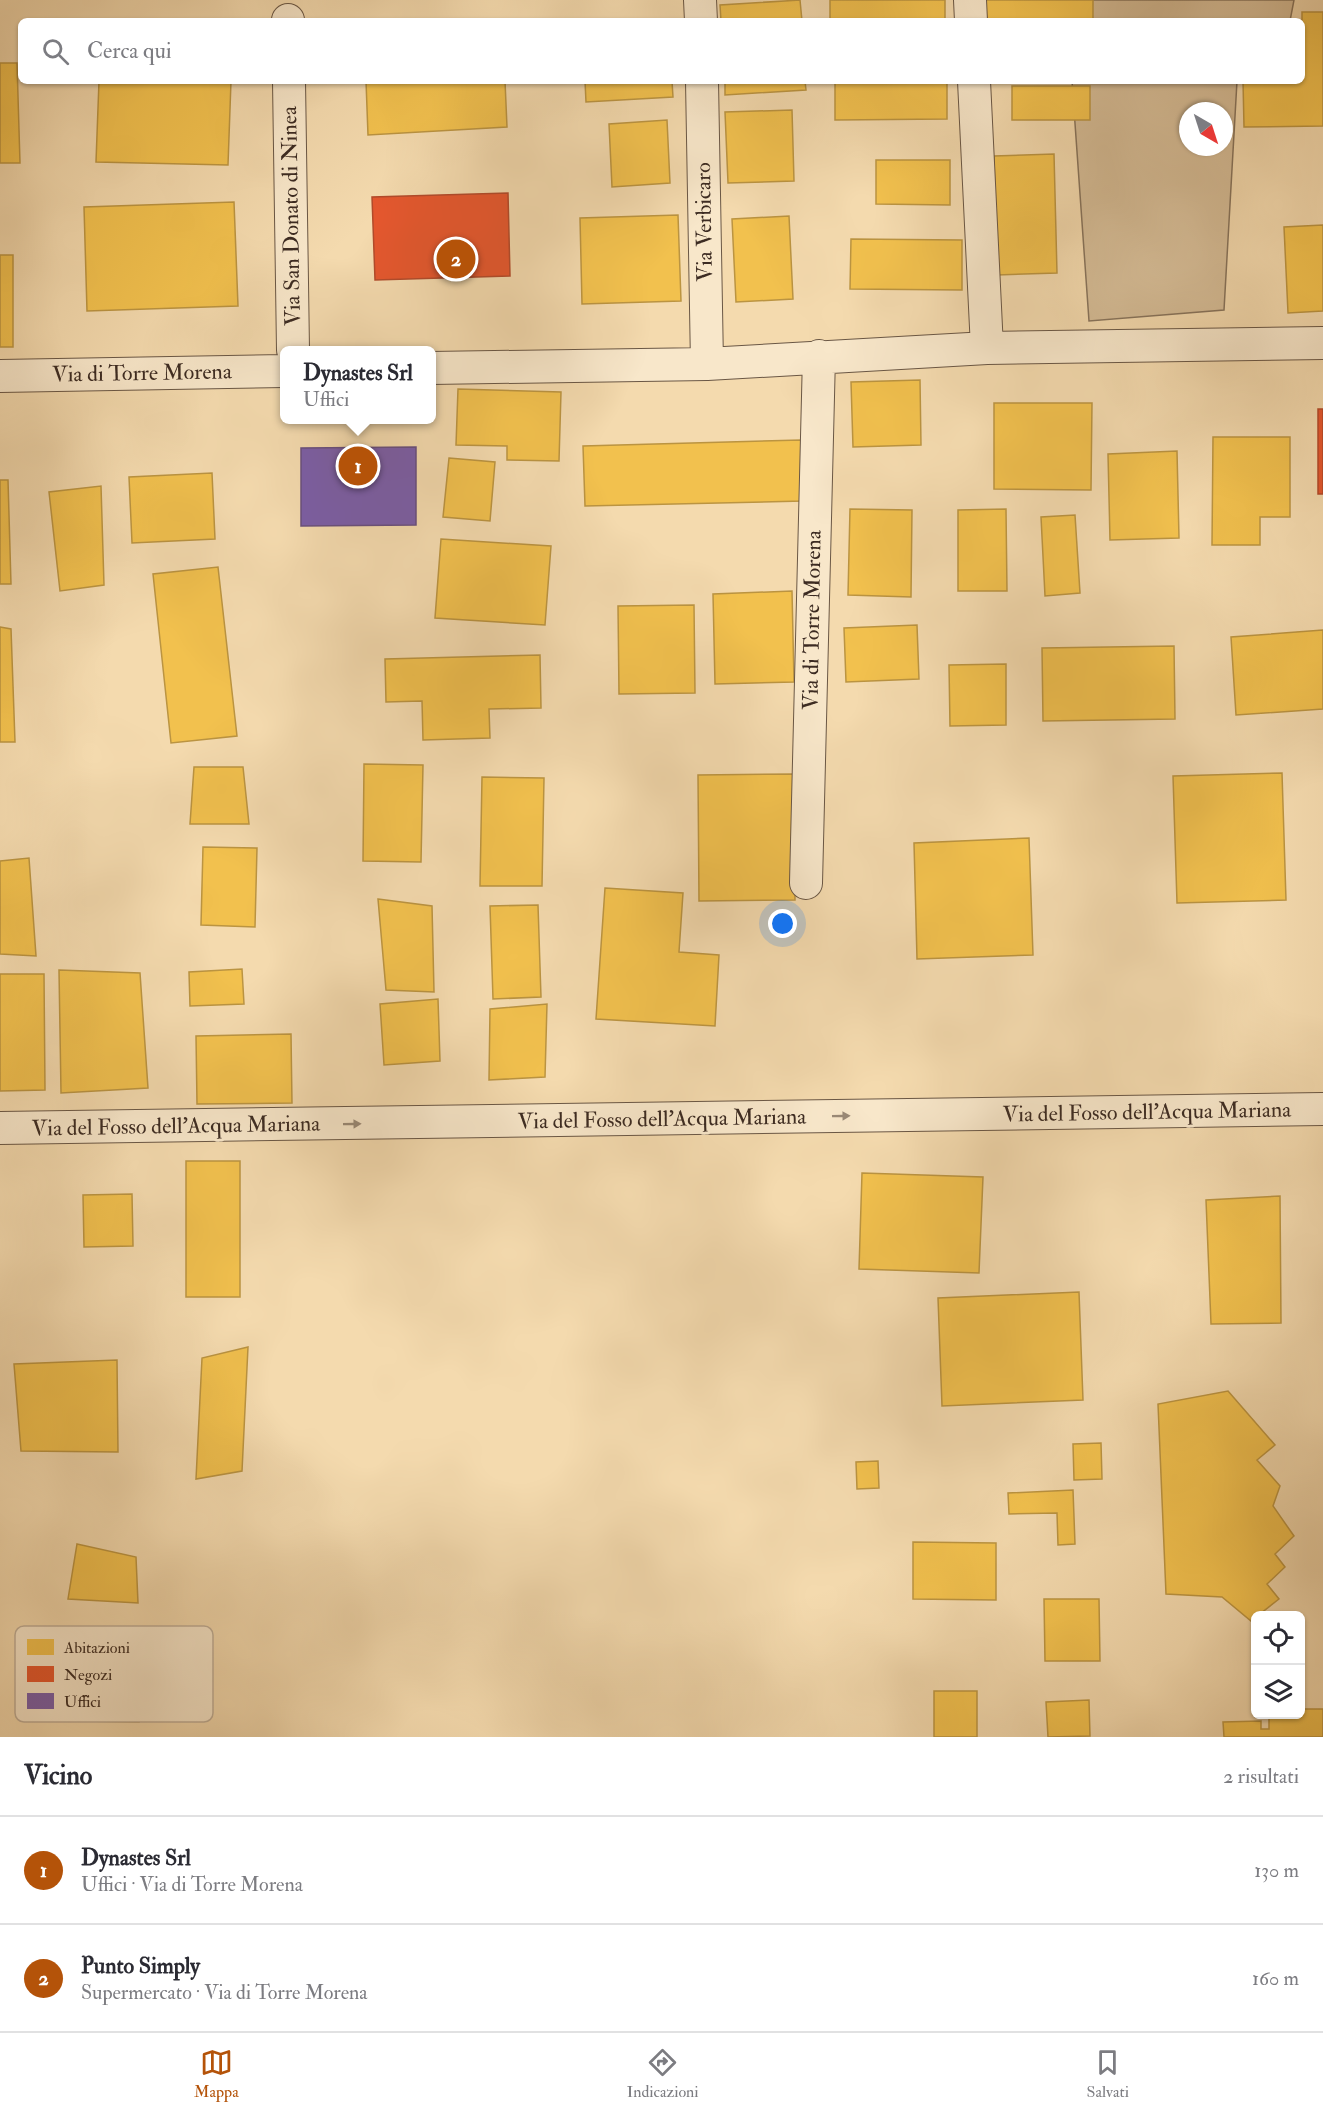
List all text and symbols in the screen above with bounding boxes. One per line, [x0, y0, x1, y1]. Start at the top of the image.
search box [18, 18, 1305, 84]
icon: search [39, 35, 72, 68]
text: Cerca qui [87, 37, 172, 65]
north arrow [1179, 102, 1233, 156]
street label: Via San Donato di Ninea [275, 105, 307, 326]
street label: Via Verbicaro [689, 162, 719, 282]
pin: 2 [436, 236, 476, 282]
popup [280, 346, 436, 424]
street label: Via di Torre Morena [52, 357, 233, 389]
text: Dynastes Srl [303, 359, 413, 387]
text: Uffici [303, 387, 349, 412]
pin: 1 [338, 444, 378, 488]
street label: Via di Torre Morena [796, 529, 828, 710]
your location [768, 909, 797, 938]
street label: Via del Fosso dell'Acqua Mariana [1002, 1095, 1292, 1129]
street label: Via del Fosso dell'Acqua Mariana [517, 1102, 807, 1136]
street label: Via del Fosso dell'Acqua Mariana [31, 1109, 321, 1143]
one-way arrow [832, 1112, 851, 1121]
one-way arrow [343, 1119, 362, 1129]
map controls [1251, 1611, 1305, 1719]
button: locate [1251, 1611, 1305, 1665]
legend [15, 1626, 213, 1722]
text: Abitazioni [63, 1638, 130, 1658]
text: Negozi [64, 1665, 112, 1685]
button: layers [1251, 1665, 1305, 1719]
text: Uffici [64, 1692, 101, 1712]
text: Vicino [24, 1760, 92, 1792]
text: 2 risultati [1223, 1764, 1299, 1789]
text: Dynastes Srl [81, 1844, 191, 1872]
text: 1 [40, 1858, 47, 1883]
text: 130 m [1254, 1858, 1299, 1883]
text: Uffici · Via di Torre Morena [81, 1872, 303, 1897]
text: Punto Simply [81, 1952, 200, 1980]
text: 2 [38, 1966, 49, 1991]
text: 160 m [1252, 1966, 1299, 1991]
text: Supermercato · Via di Torre Morena [81, 1980, 368, 2005]
tab: Mappa [194, 2046, 239, 2102]
tab: Indicazioni [627, 2046, 699, 2102]
tab: Salvati [1087, 2046, 1129, 2102]

